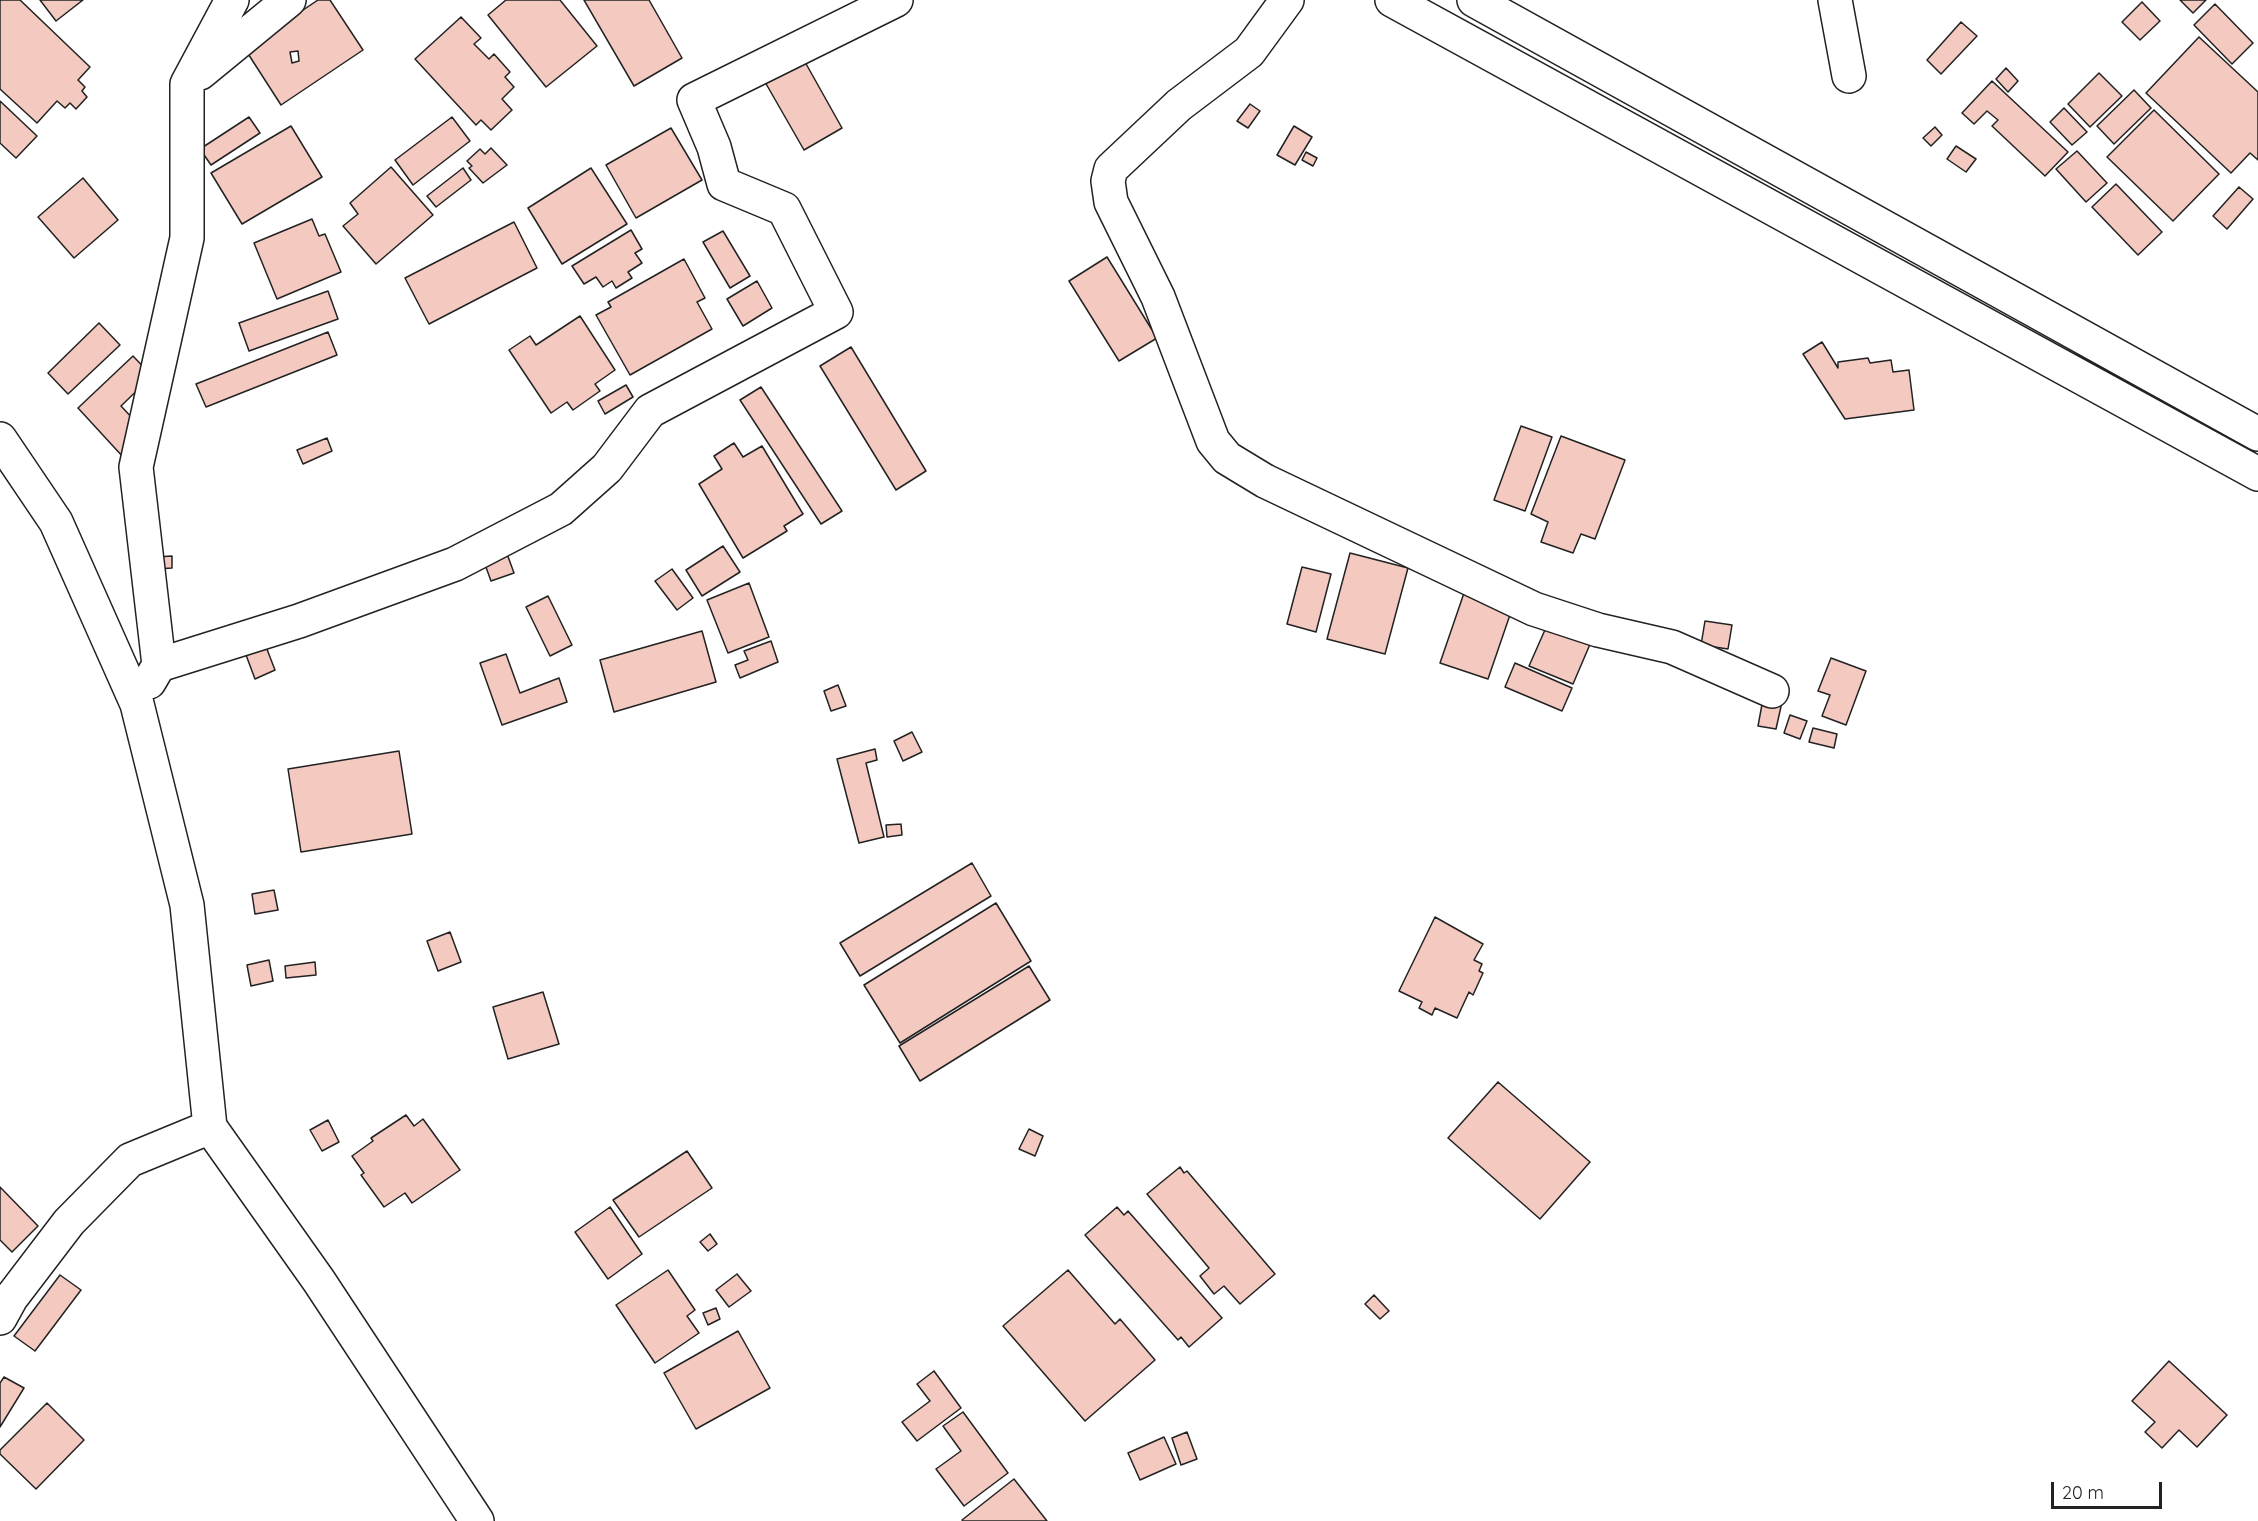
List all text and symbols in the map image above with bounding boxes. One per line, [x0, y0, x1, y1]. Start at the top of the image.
scale bar [2054, 1470, 2165, 1508]
text: 20 m [2062, 1481, 2104, 1504]

